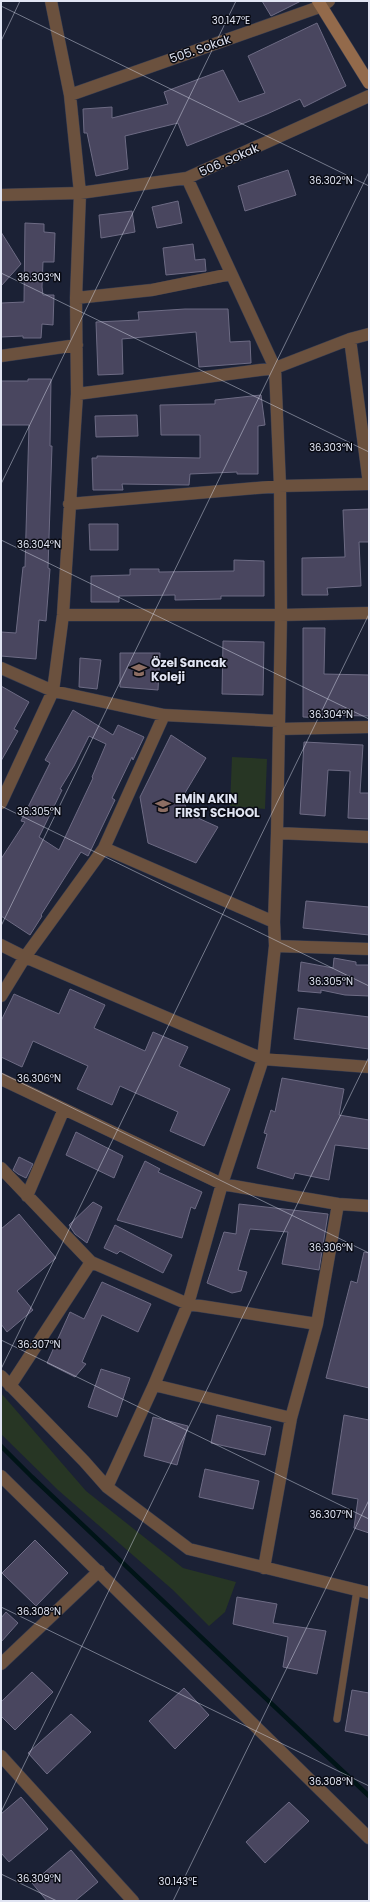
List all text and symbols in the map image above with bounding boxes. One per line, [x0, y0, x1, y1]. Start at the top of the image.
text: 30.147°E [212, 13, 250, 28]
street label: 505. Sokak [167, 30, 233, 67]
street label: 506. Sokak [196, 139, 262, 180]
text: 36.302°N [309, 173, 353, 188]
text: 36.303°N [17, 270, 61, 285]
text: 36.303°N [309, 440, 353, 455]
text: 36.304°N [17, 537, 61, 552]
place label: Özel Sancak Koleji [151, 654, 227, 685]
school or university icon: Özel Sancak Koleji [130, 661, 148, 679]
text: 36.304°N [309, 707, 353, 722]
place label: EMİN AKIN FIRST SCHOOL [175, 790, 260, 821]
school or university icon: EMİN AKIN FIRST SCHOOL [154, 797, 172, 815]
text: 36.305°N [17, 804, 61, 819]
text: 36.305°N [309, 974, 353, 989]
text: 36.306°N [17, 1071, 61, 1086]
text: 36.306°N [309, 1240, 353, 1255]
text: 36.307°N [17, 1337, 61, 1352]
text: 36.307°N [309, 1507, 353, 1522]
text: 36.308°N [17, 1604, 61, 1619]
text: 36.308°N [309, 1774, 353, 1789]
text: 36.309°N [17, 1871, 61, 1886]
text: 30.143°E [159, 1874, 197, 1889]

